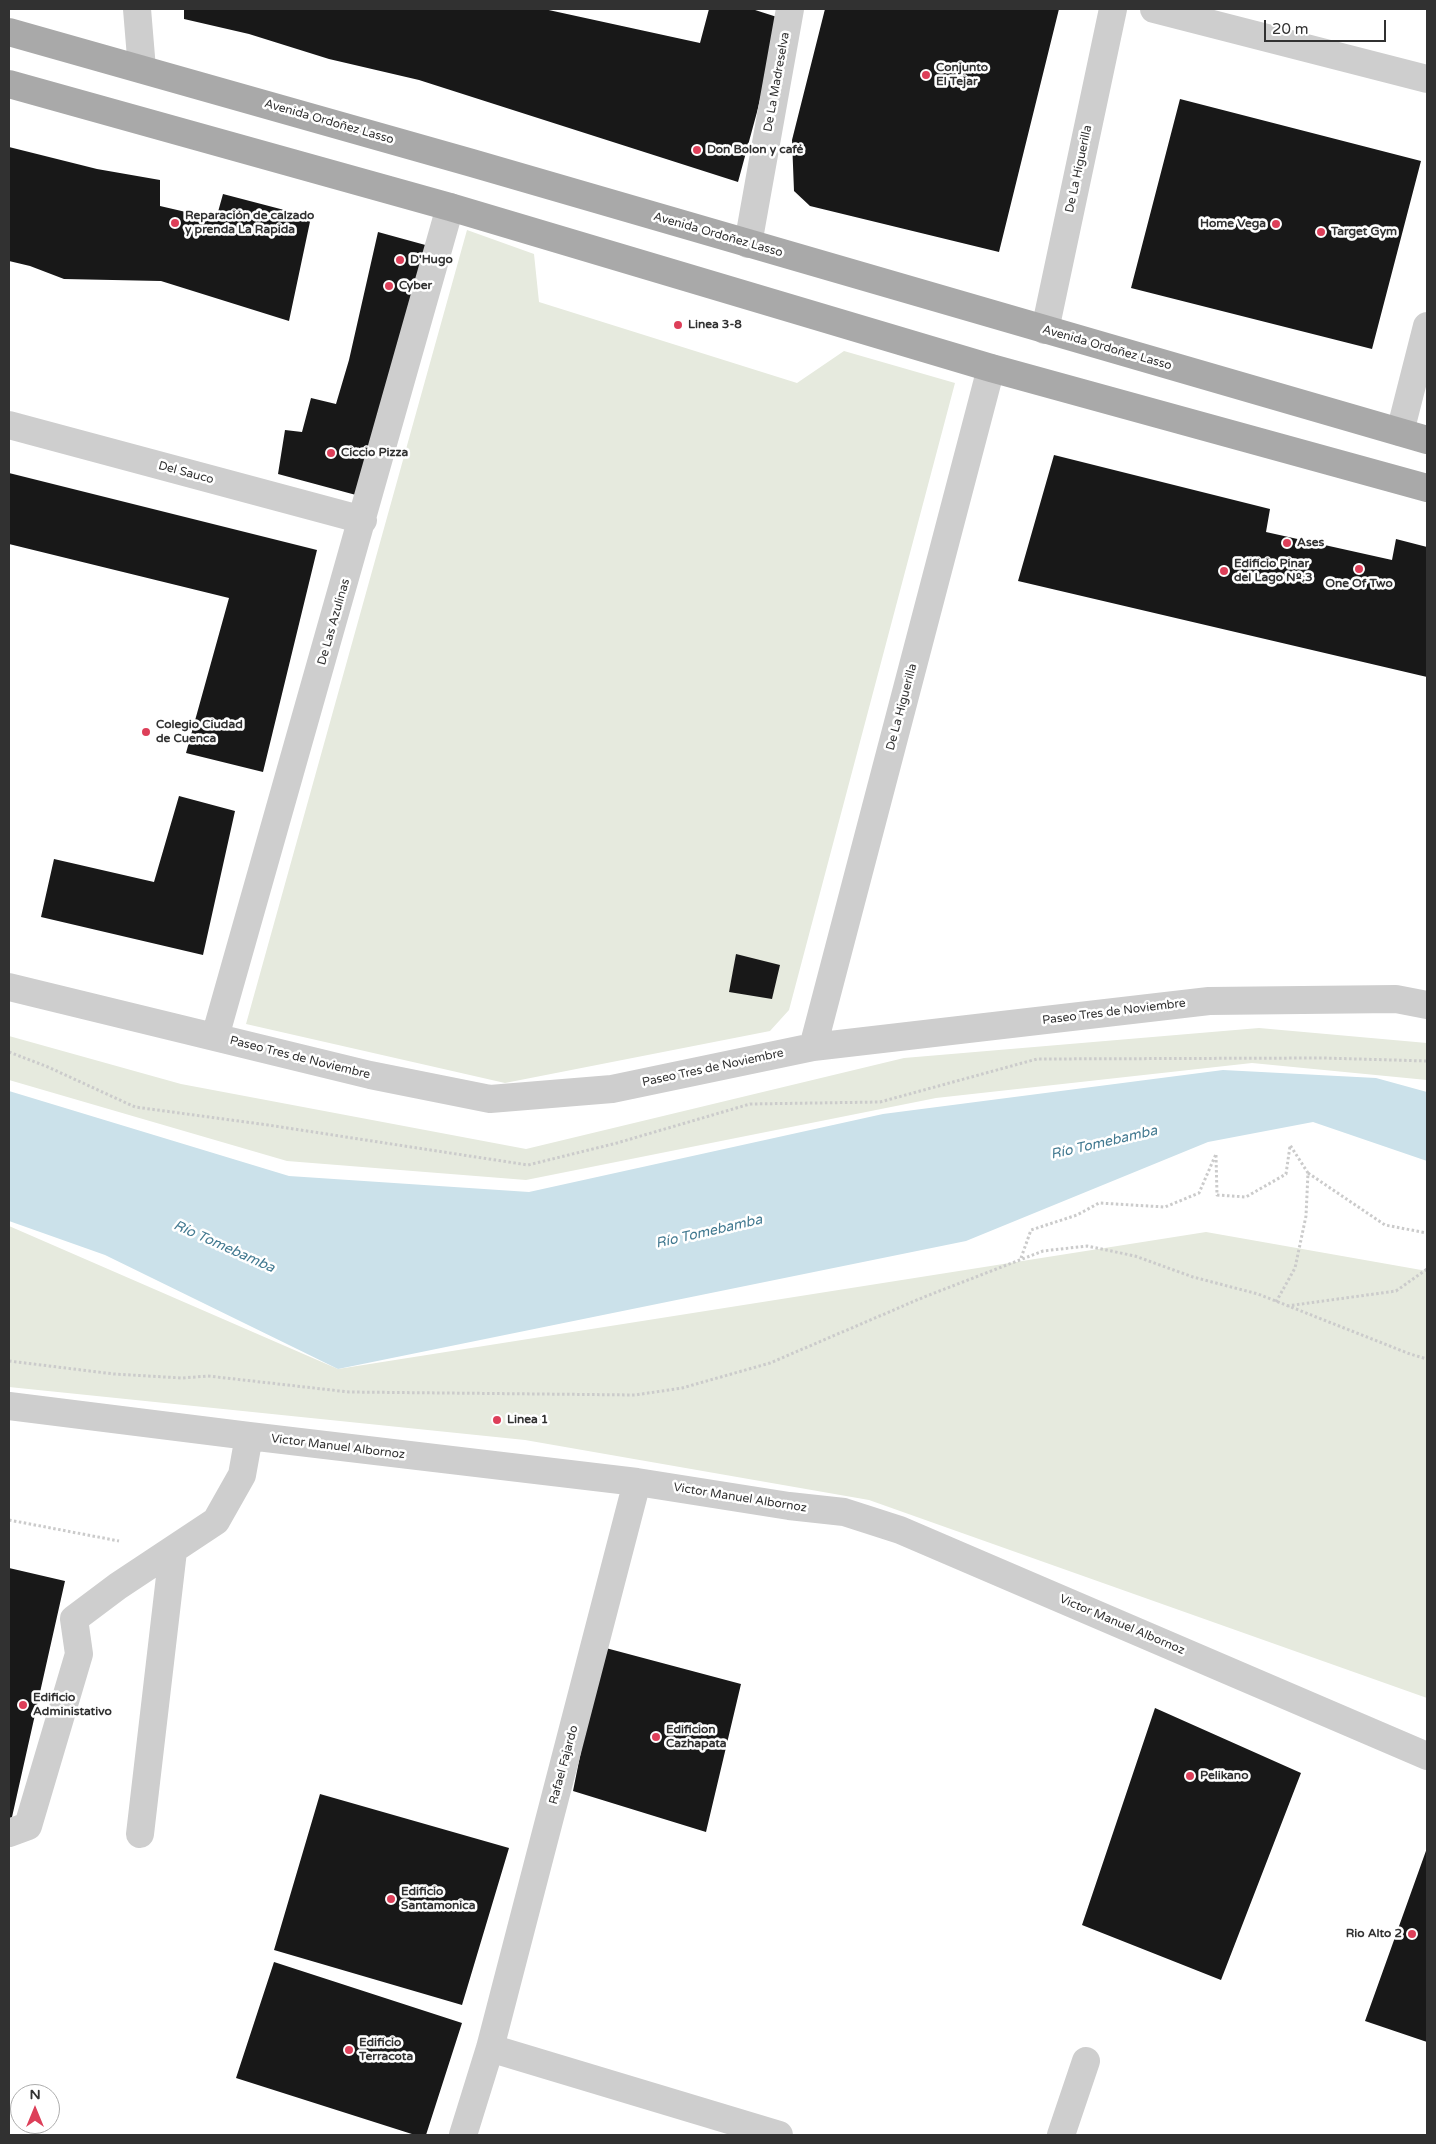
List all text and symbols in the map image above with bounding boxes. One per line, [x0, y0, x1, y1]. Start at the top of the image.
scale bar [1266, 10, 1388, 42]
text: 20 m [1272, 20, 1309, 38]
street label: De La Madreselva [761, 31, 793, 133]
place label: Conjunto El Tejar [936, 61, 988, 89]
marker: Conjunto El Tejar [920, 69, 932, 81]
street label: Avenida Ordoñez Lasso [263, 97, 395, 147]
street label: De La Higuerilla [1063, 124, 1095, 214]
place label: Don Bolon y café [707, 143, 803, 157]
marker: Don Bolon y café [691, 144, 703, 156]
place label: Reparación de calzado y prenda La Rapida [185, 209, 314, 237]
street label: Avenida Ordoñez Lasso [652, 210, 784, 260]
marker: Reparación de calzado y prenda La Rapida [169, 217, 181, 229]
place label: Home Vega [1200, 217, 1266, 231]
marker: Home Vega [1270, 218, 1282, 230]
place label: Target Gym [1331, 225, 1397, 239]
marker: Target Gym [1315, 226, 1327, 238]
place label: D'Hugo [410, 253, 453, 267]
marker: D'Hugo [394, 254, 406, 266]
place label: Cyber [399, 279, 432, 293]
marker: Cyber [383, 280, 395, 292]
place label: Linea 3-8 [688, 318, 742, 332]
marker: Linea 3-8 [672, 319, 684, 331]
street label: Avenida Ordoñez Lasso [1041, 323, 1173, 373]
place label: Ciccio Pizza [341, 446, 408, 460]
marker: Ciccio Pizza [325, 447, 337, 459]
street label: Del Sauco [157, 459, 215, 487]
place label: Ases [1297, 536, 1324, 550]
marker: Ases [1281, 537, 1293, 549]
place label: Edificio Pinar del Lago Nº.3 [1234, 557, 1313, 585]
marker: One Of Two [1353, 563, 1365, 575]
marker: Edificio Pinar del Lago Nº.3 [1218, 565, 1230, 577]
street label: De Las Azulinas [315, 577, 353, 667]
place label: One Of Two [1325, 577, 1393, 591]
street label: De La Higuerilla [883, 662, 921, 752]
place label: Colegio Ciudad de Cuenca [156, 718, 243, 746]
marker: Colegio Ciudad de Cuenca [140, 726, 152, 738]
street label: Paseo Tres de Noviembre [1042, 996, 1186, 1028]
street label: Paseo Tres de Noviembre [228, 1034, 372, 1082]
street label: Paseo Tres de Noviembre [641, 1046, 785, 1090]
water label: Río Tomebamba [1049, 1123, 1159, 1163]
water label: Río Tomebamba [654, 1212, 764, 1252]
water label: Río Tomebamba [171, 1217, 277, 1277]
place label: Linea 1 [507, 1413, 548, 1427]
marker: Linea 1 [491, 1414, 503, 1426]
street label: Victor Manuel Albornoz [270, 1432, 406, 1462]
street label: Victor Manuel Albornoz [672, 1480, 808, 1516]
street label: Victor Manuel Albornoz [1057, 1592, 1187, 1658]
place label: Edificio Administativo [33, 1691, 112, 1719]
marker: Edificio Administativo [17, 1699, 29, 1711]
place label: Edificion Cazhapata [666, 1723, 727, 1751]
street label: Rafael Fajardo [547, 1724, 581, 1806]
marker: Edificion Cazhapata [650, 1731, 662, 1743]
place label: Pelikano [1200, 1769, 1248, 1783]
marker: Pelikano [1184, 1770, 1196, 1782]
place label: Edificio Santamonica [401, 1885, 475, 1913]
marker: Edificio Santamonica [385, 1893, 397, 1905]
place label: Rio Alto 2 [1346, 1927, 1402, 1941]
marker: Rio Alto 2 [1406, 1928, 1418, 1940]
place label: Edificio Terracota [359, 2036, 413, 2064]
marker: Edificio Terracota [343, 2044, 355, 2056]
north arrow [10, 2084, 60, 2134]
text: N [29, 2086, 41, 2103]

